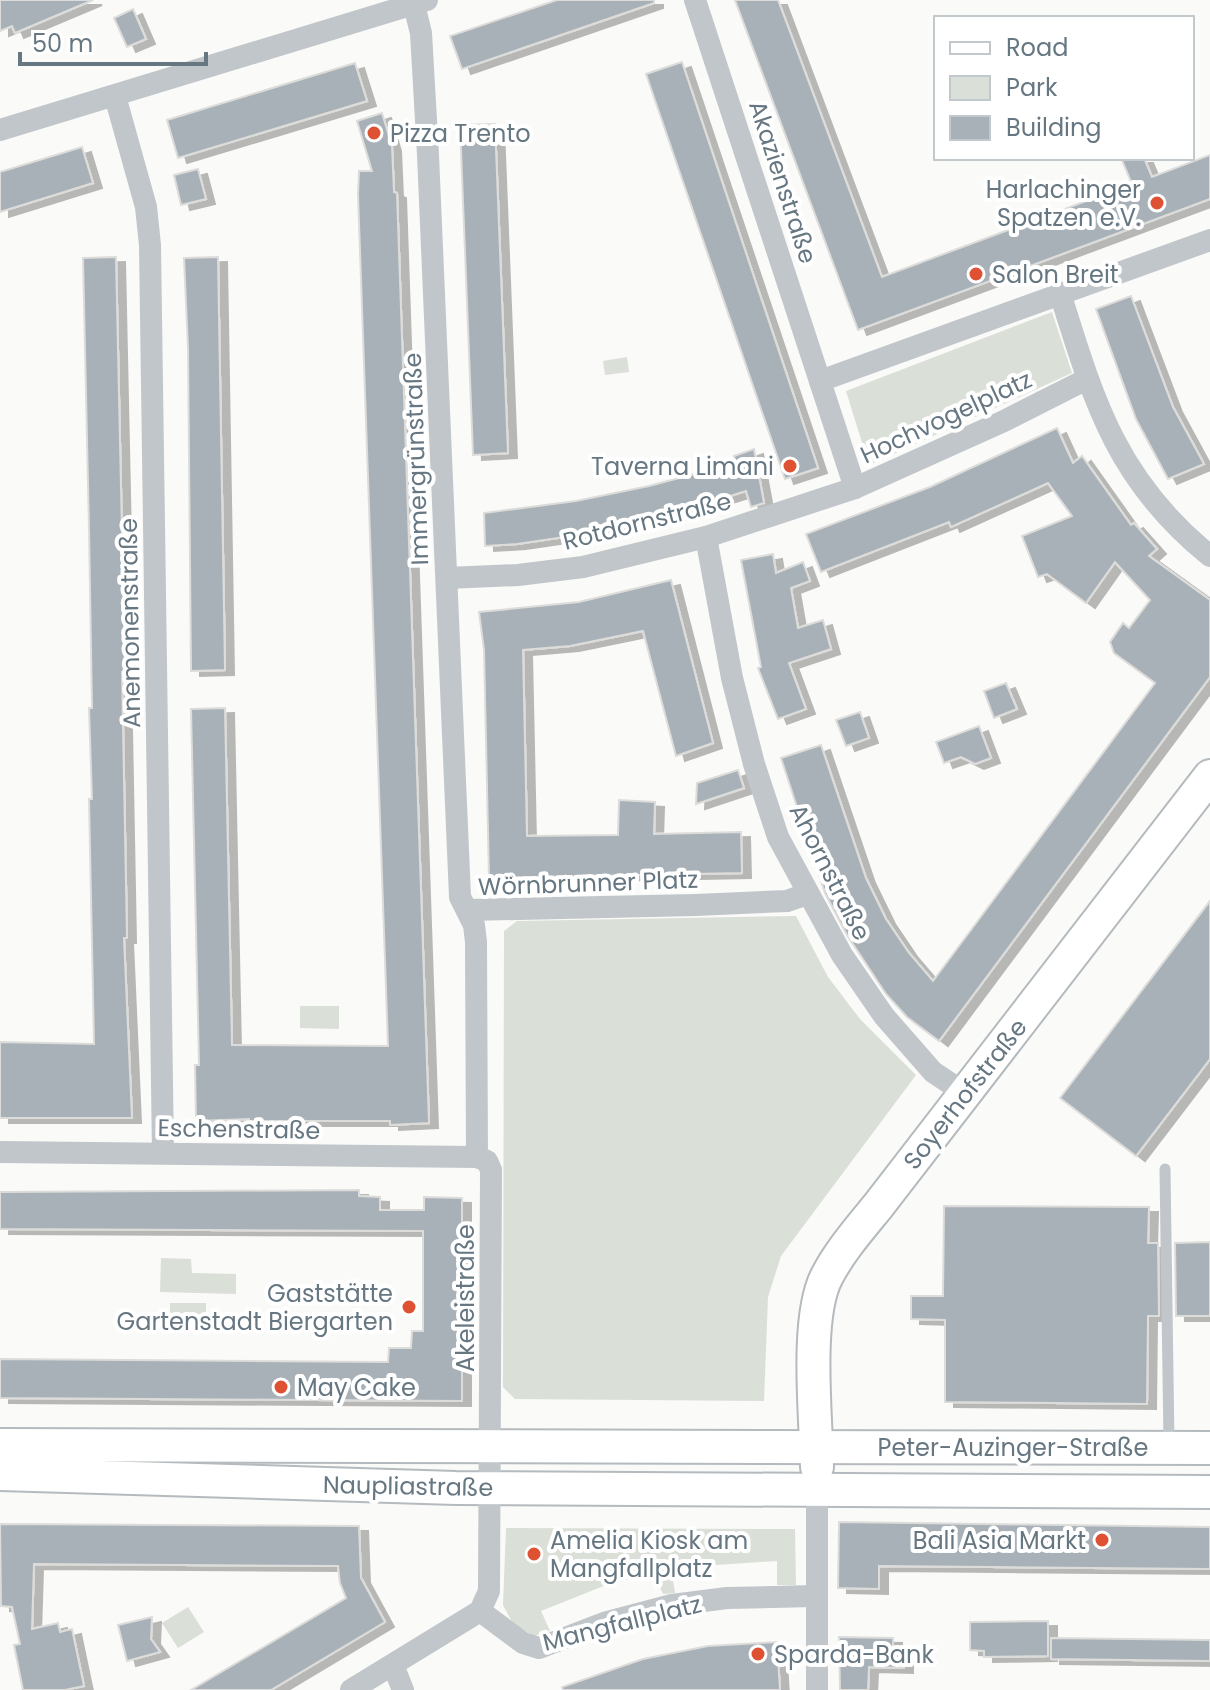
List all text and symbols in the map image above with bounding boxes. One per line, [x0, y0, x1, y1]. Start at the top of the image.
scale bar [20, 16, 206, 66]
legend [934, 16, 1194, 160]
text: 50 m [32, 27, 93, 60]
text: Road [1006, 31, 1068, 64]
text: Park [1006, 71, 1058, 104]
street label: Akazienstraße [741, 96, 825, 268]
text: Building [1006, 111, 1102, 144]
place label: Pizza Trento [390, 117, 531, 150]
marker: Pizza Trento [365, 124, 383, 142]
place label: Harlachinger Spatzen e.V. [986, 173, 1141, 234]
marker: Harlachinger Spatzen e.V. [1148, 194, 1166, 212]
place label: Salon Breit [992, 258, 1119, 291]
marker: Salon Breit [967, 265, 985, 283]
street label: Immergrünstraße [396, 352, 436, 566]
street label: Hochvogelplatz [855, 363, 1037, 471]
place label: Taverna Limani [591, 450, 774, 483]
marker: Taverna Limani [781, 457, 799, 475]
street label: Rotdornstraße [559, 484, 735, 558]
street label: Anemonenstraße [112, 518, 148, 728]
street label: Ahornstraße [782, 798, 878, 946]
street label: Wörnbrunner Platz [477, 863, 699, 903]
street label: Soyerhofstraße [896, 1012, 1034, 1176]
street label: Eschenstraße [157, 1111, 321, 1147]
street label: Akeleistraße [449, 1224, 482, 1372]
place label: Gaststätte Gartenstadt Biergarten [116, 1277, 393, 1338]
marker: Gaststätte Gartenstadt Biergarten [400, 1298, 418, 1316]
place label: May Cake [297, 1371, 416, 1404]
marker: May Cake [272, 1378, 290, 1396]
street label: Peter-Auzinger-Straße [878, 1431, 1148, 1464]
street label: Naupliastraße [323, 1468, 493, 1504]
place label: Amelia Kiosk am Mangfallplatz [550, 1524, 748, 1585]
place label: Bali Asia Markt [913, 1524, 1086, 1557]
marker: Bali Asia Markt [1093, 1531, 1111, 1549]
marker: Amelia Kiosk am Mangfallplatz [525, 1545, 543, 1563]
street label: Mangfallplatz [539, 1587, 705, 1659]
place label: Sparda-Bank [774, 1638, 934, 1671]
marker: Sparda-Bank [749, 1645, 767, 1663]

